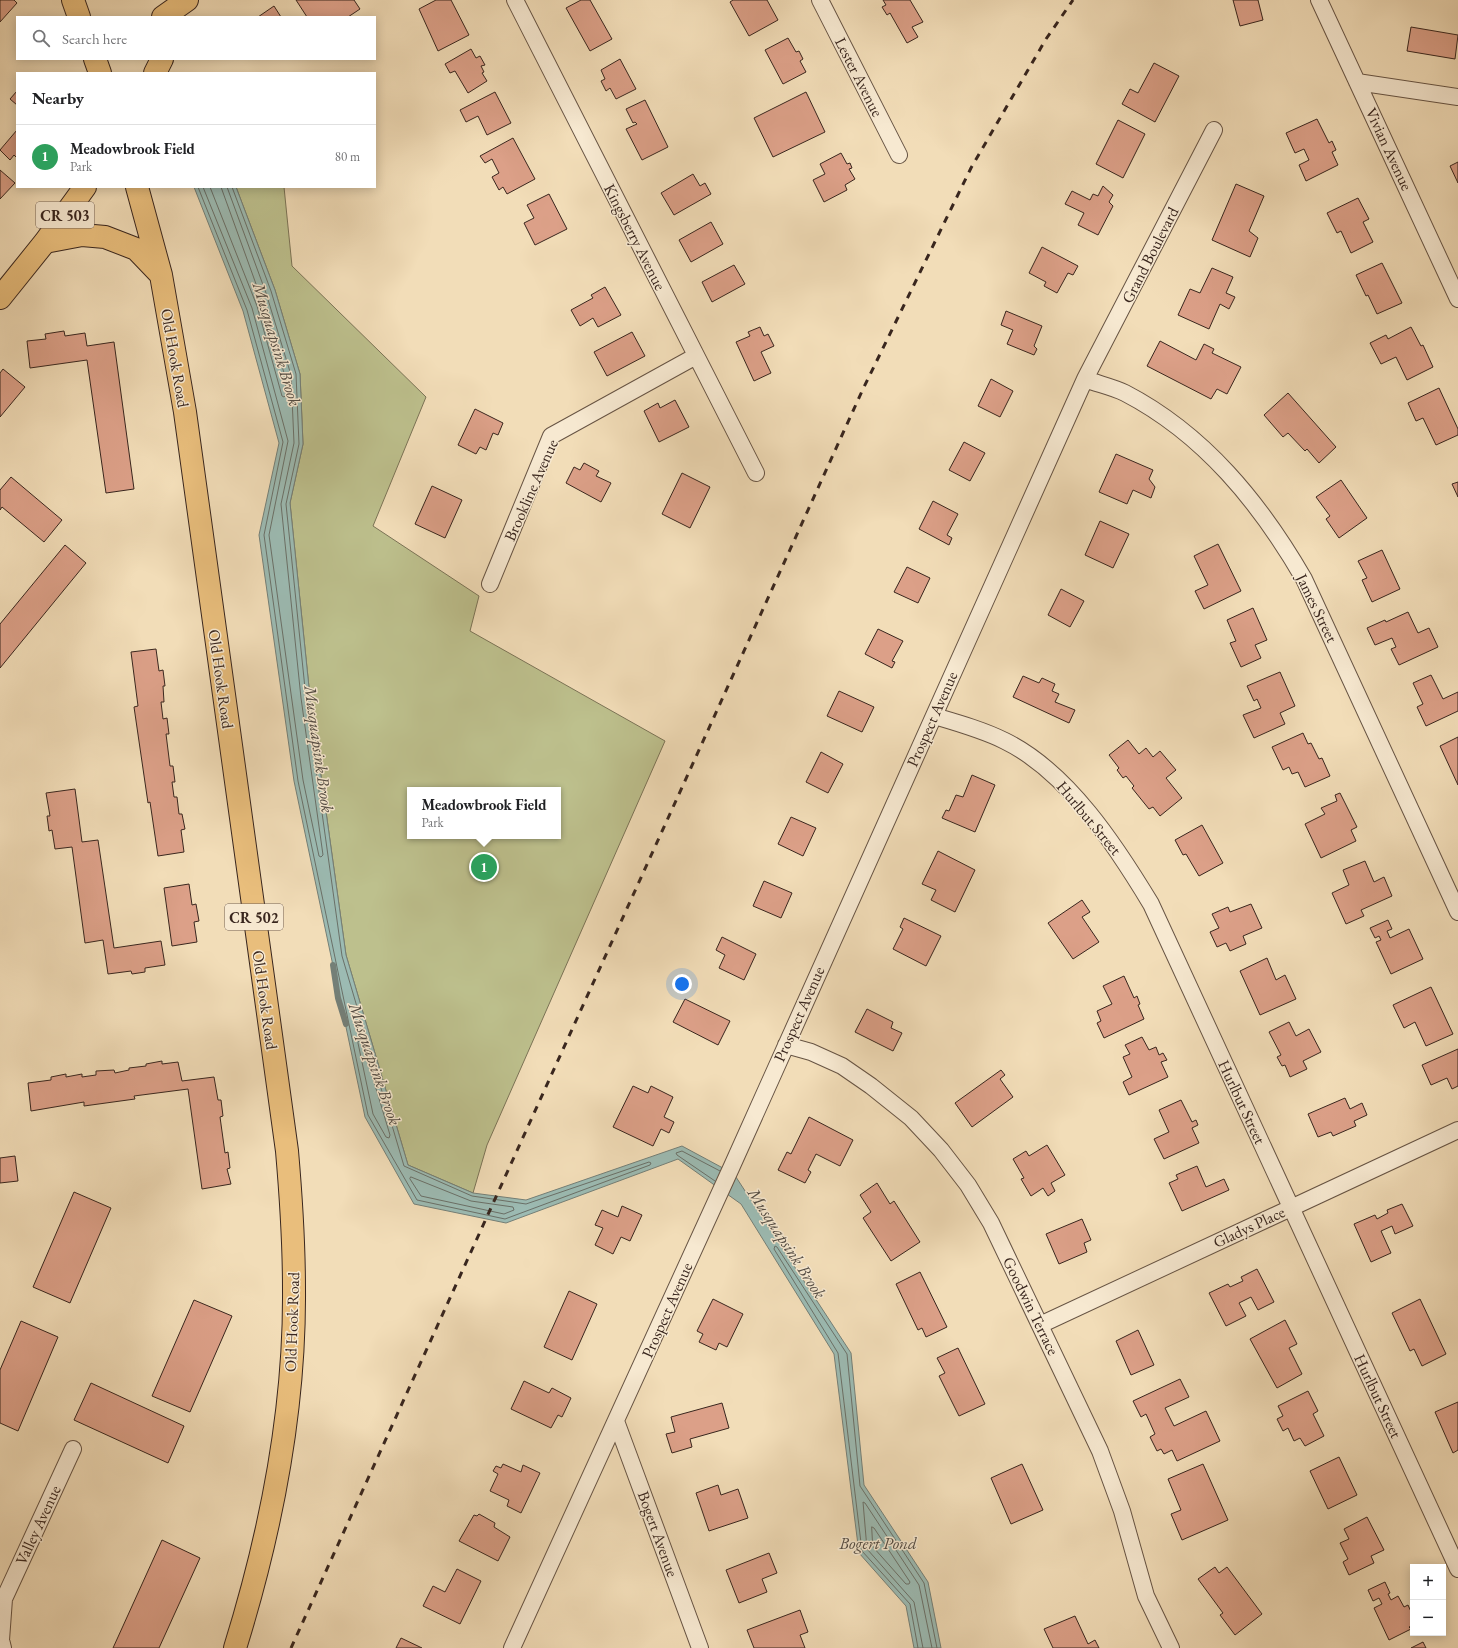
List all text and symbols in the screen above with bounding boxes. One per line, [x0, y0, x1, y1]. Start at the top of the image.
search box [16, 16, 376, 60]
icon: search [30, 27, 52, 49]
text: Search here [62, 29, 127, 48]
street label: Lester Avenue [830, 34, 888, 120]
text: Nearby [32, 87, 84, 109]
street label: Vivian Avenue [1361, 104, 1417, 194]
text: Meadowbrook Field [70, 139, 195, 158]
text: 1 [42, 148, 48, 165]
text: 80 m [335, 148, 360, 165]
text: Park [70, 158, 92, 175]
street label: Kingsberry Avenue [599, 180, 671, 294]
road number: CR 503 [36, 202, 94, 228]
street label: Grand Boulevard [1117, 202, 1184, 307]
water label: Musquapsink Brook [246, 279, 306, 409]
street label: Old Hook Road [156, 307, 194, 410]
street label: Brookline Avenue [499, 436, 563, 544]
street label: James Street [1290, 568, 1343, 646]
street label: Old Hook Road [204, 628, 238, 731]
street label: Prospect Avenue [902, 668, 962, 770]
water label: Musquapsink Brook [298, 683, 339, 814]
street label: Hurlbut Street [1052, 777, 1126, 859]
popup [407, 787, 561, 839]
text: Meadowbrook Field [422, 795, 546, 814]
text: Park [422, 814, 444, 831]
pin: 1 [471, 852, 497, 882]
road number: CR 502 [225, 904, 283, 930]
street label: Old Hook Road [248, 949, 282, 1052]
street label: Prospect Avenue [769, 963, 829, 1065]
your location [672, 974, 692, 994]
water label: Musquapsink Brook [342, 999, 406, 1129]
street label: Hurlbut Street [1213, 1056, 1271, 1148]
water label: Musquapsink Brook [741, 1182, 831, 1304]
street label: Gladys Place [1210, 1201, 1288, 1253]
street label: Goodwin Terrace [998, 1253, 1064, 1359]
street label: Prospect Avenue [637, 1259, 697, 1361]
street label: Old Hook Road [280, 1271, 304, 1372]
street label: Hurlbut Street [1349, 1350, 1407, 1442]
street label: Valley Avenue [10, 1482, 66, 1568]
street label: Bogert Avenue [633, 1488, 683, 1580]
water label: Bogert Pond [838, 1532, 917, 1554]
map controls [1410, 1564, 1446, 1636]
button: + [1410, 1564, 1446, 1600]
button: − [1410, 1600, 1446, 1636]

